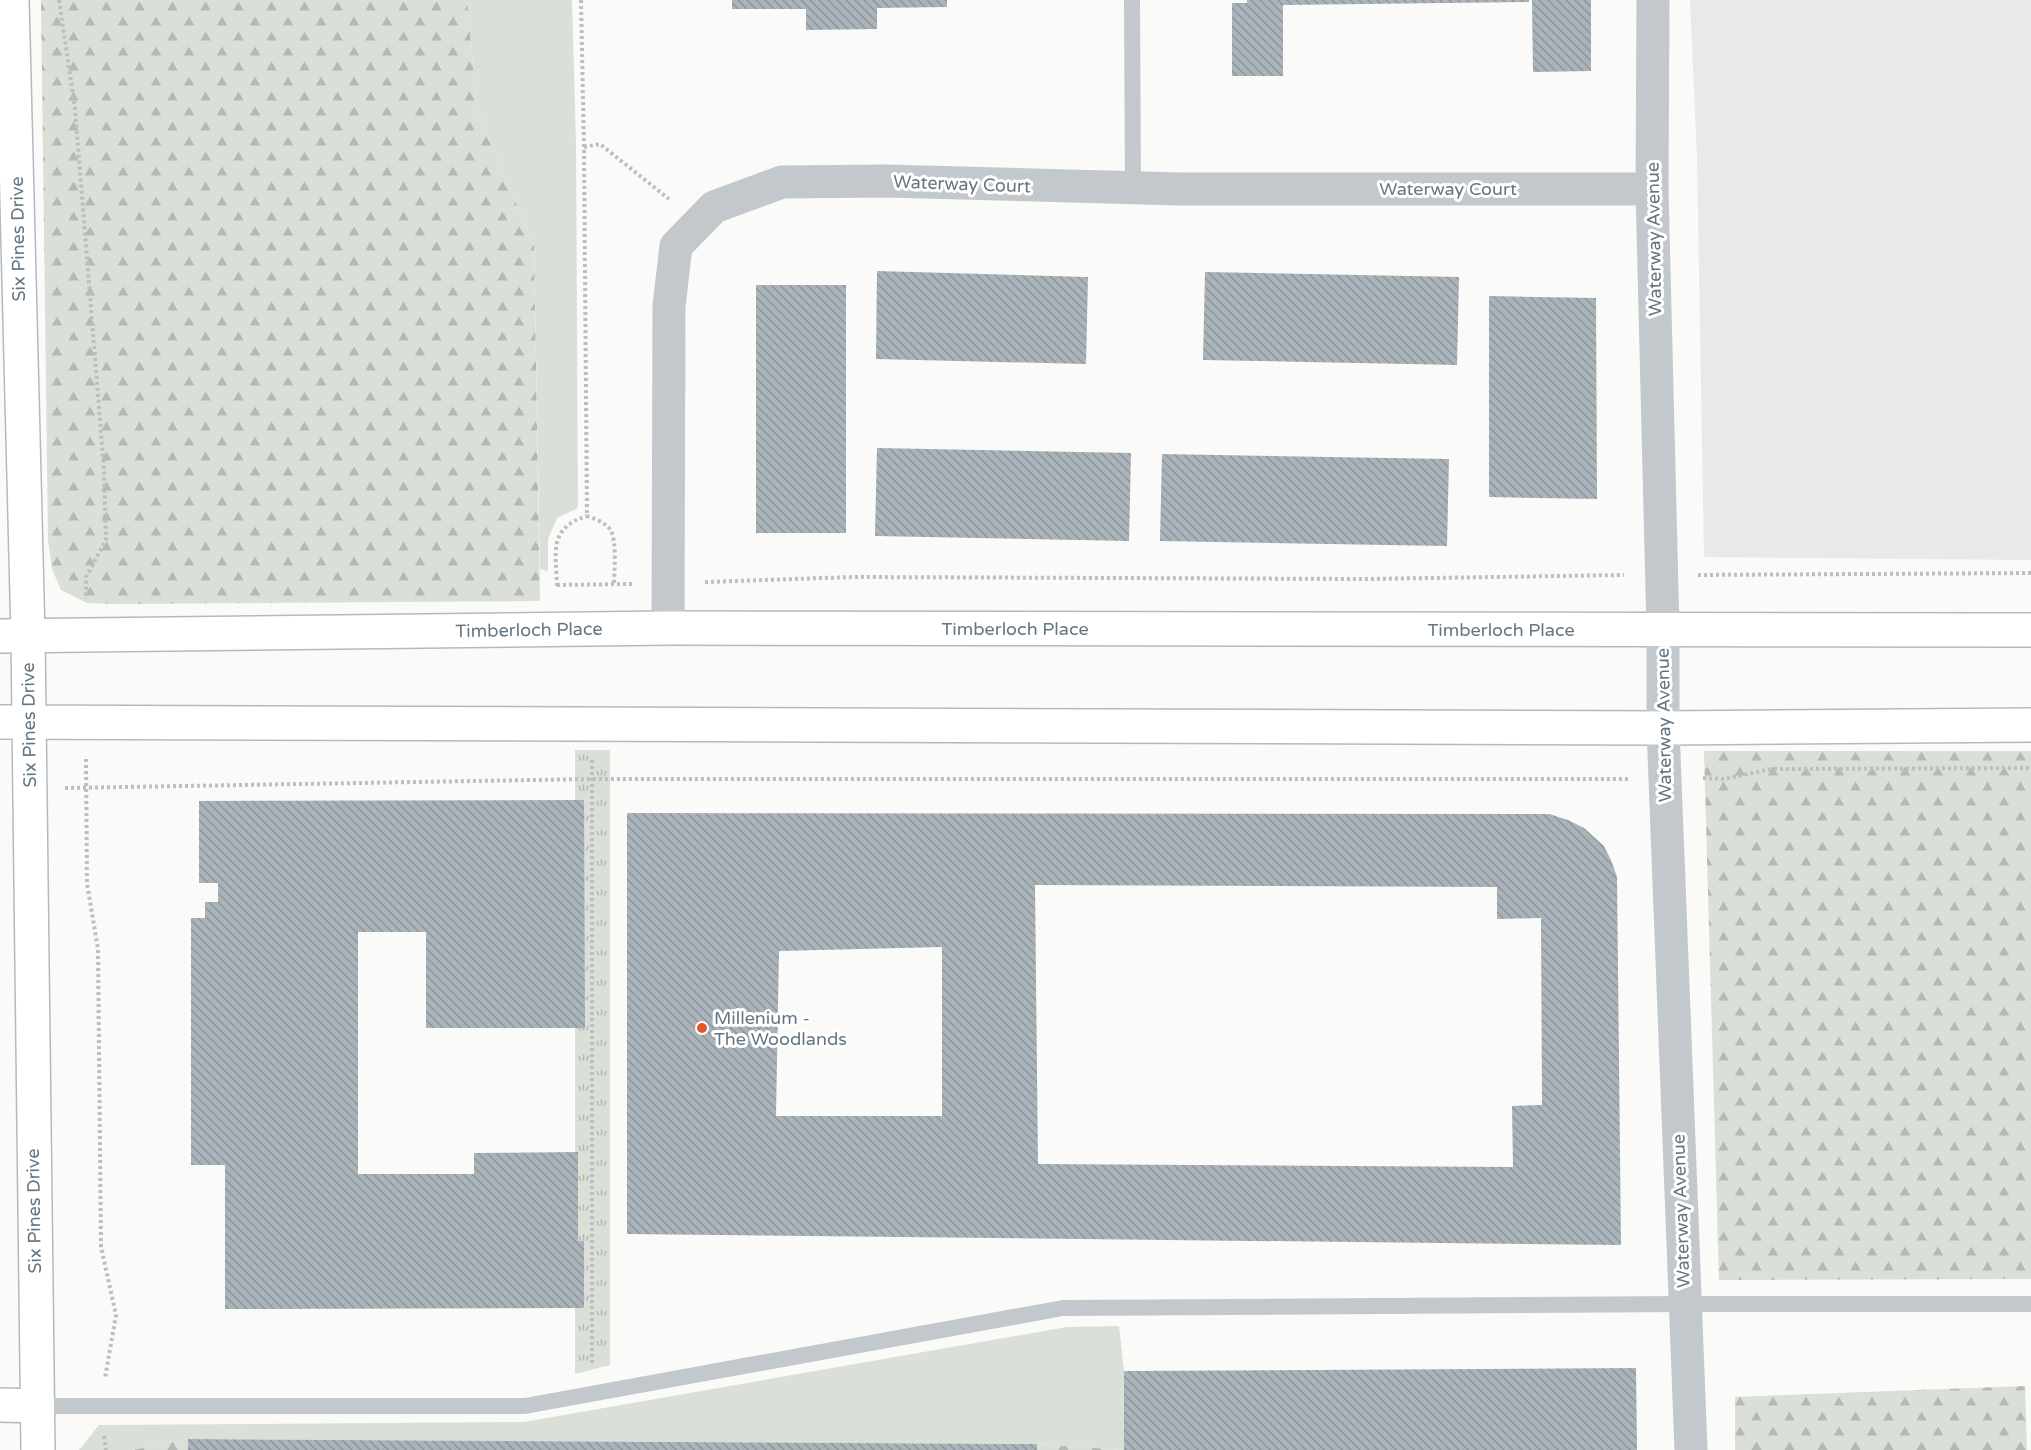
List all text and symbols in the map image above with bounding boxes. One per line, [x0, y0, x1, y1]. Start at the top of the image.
street label: Waterway Avenue [1642, 162, 1666, 316]
street label: Waterway Court [893, 171, 1031, 197]
street label: Six Pines Drive [6, 176, 30, 302]
street label: Waterway Court [1379, 178, 1517, 200]
street label: Timberloch Place [455, 618, 603, 642]
street label: Timberloch Place [941, 618, 1089, 640]
street label: Timberloch Place [1427, 619, 1575, 641]
street label: Waterway Avenue [1652, 648, 1676, 802]
street label: Six Pines Drive [17, 662, 41, 788]
place label: Millenium - The Woodlands [714, 1007, 847, 1050]
marker: Millenium - The Woodlands [695, 1021, 709, 1035]
street label: Waterway Avenue [1667, 1134, 1695, 1288]
street label: Six Pines Drive [22, 1148, 46, 1274]

